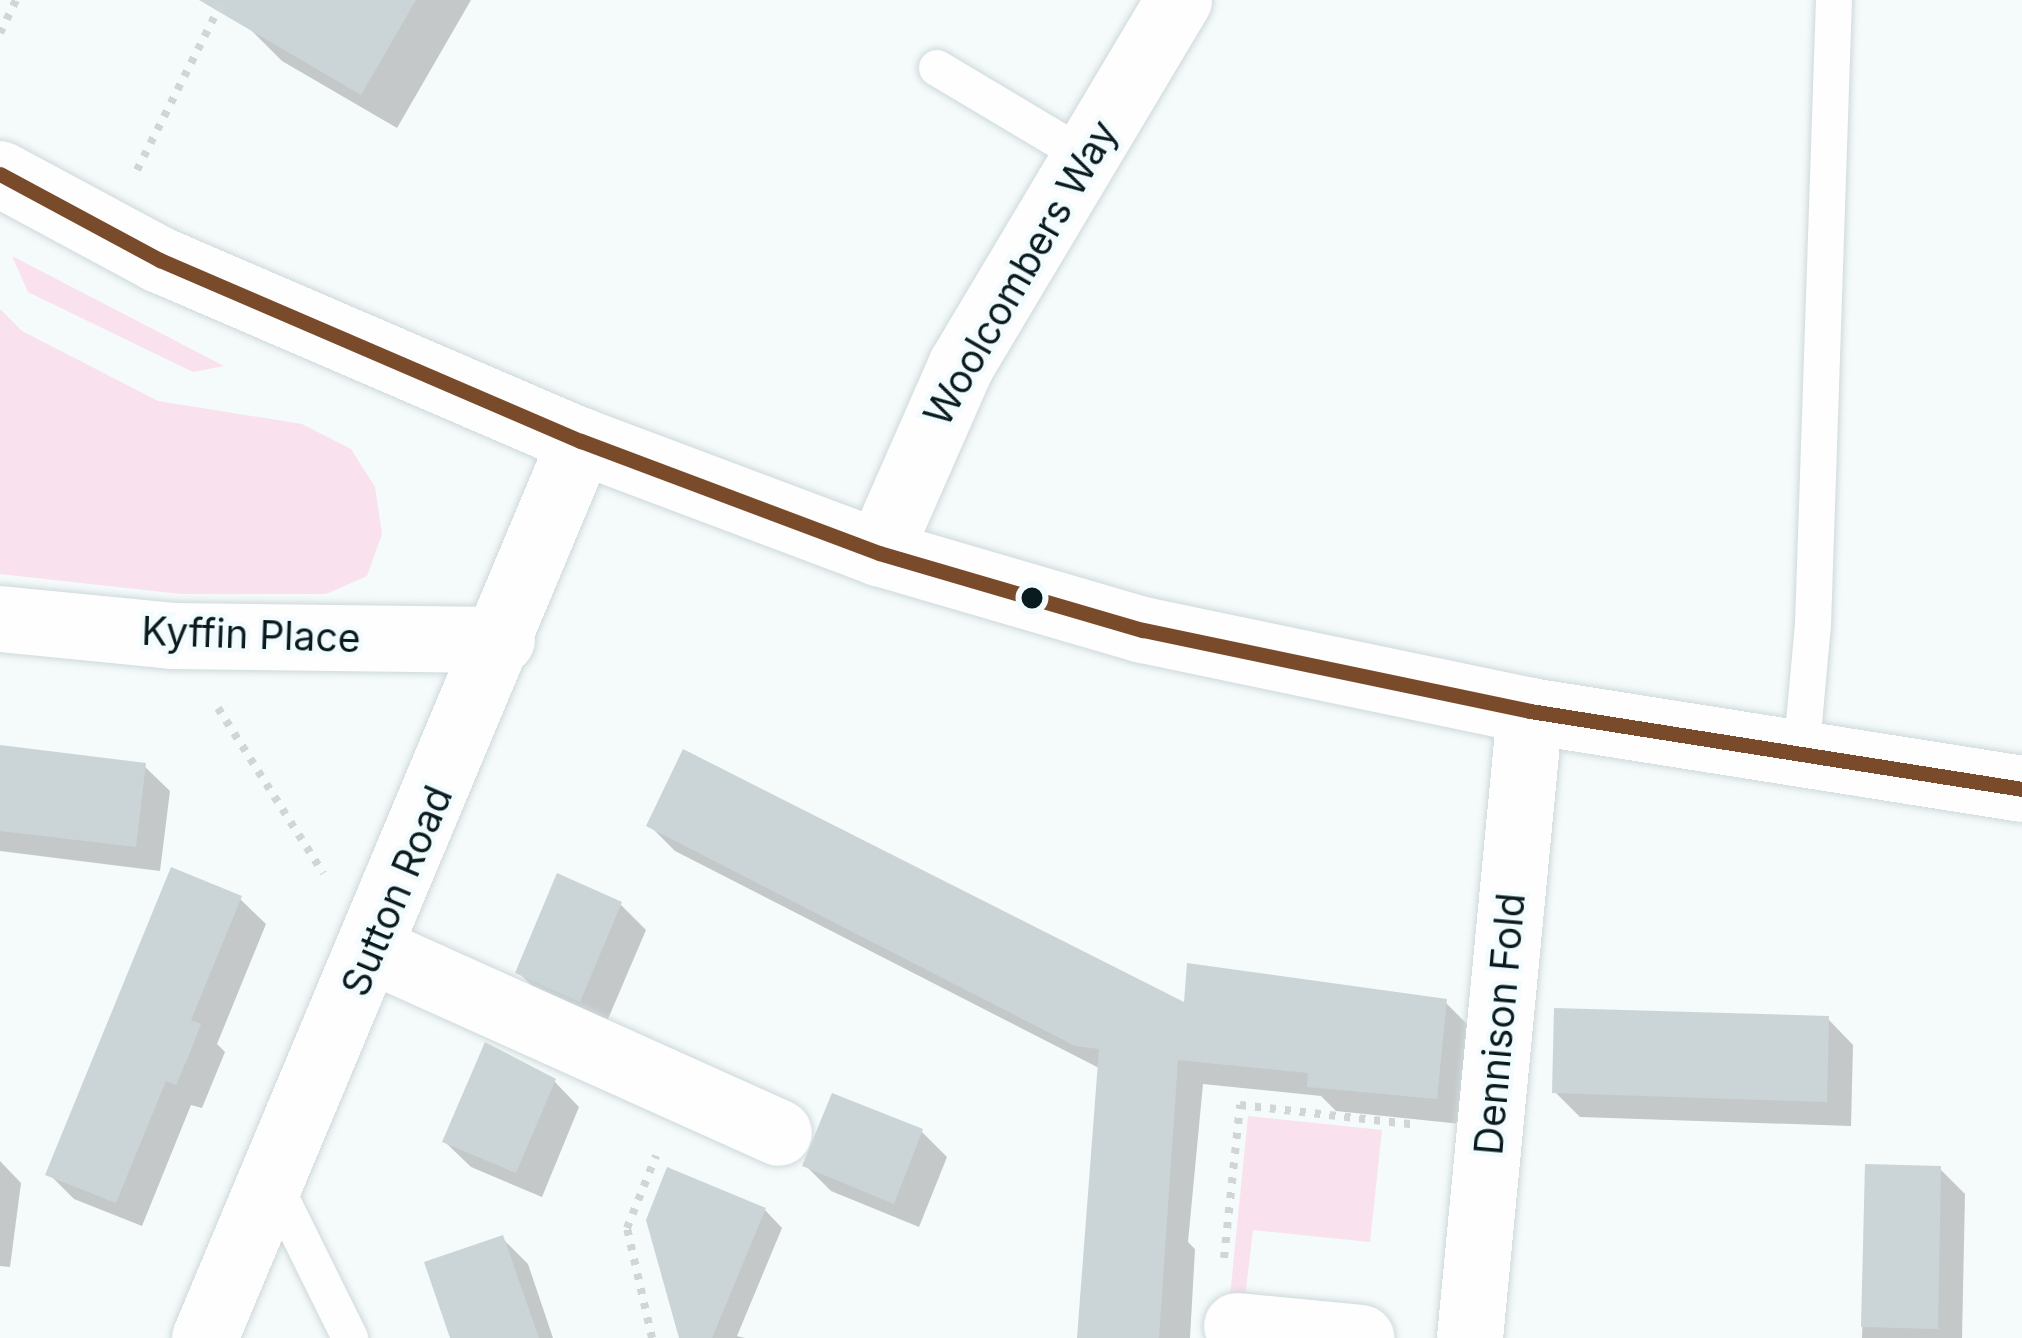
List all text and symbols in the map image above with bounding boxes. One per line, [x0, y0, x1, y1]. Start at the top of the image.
street label: Woolcombers Way [914, 112, 1128, 434]
unlabelled marker [1021, 587, 1043, 609]
street label: Kyffin Place [141, 608, 361, 662]
street label: Sutton Road [332, 779, 462, 1003]
street label: Dennison Fold [1465, 891, 1535, 1157]

